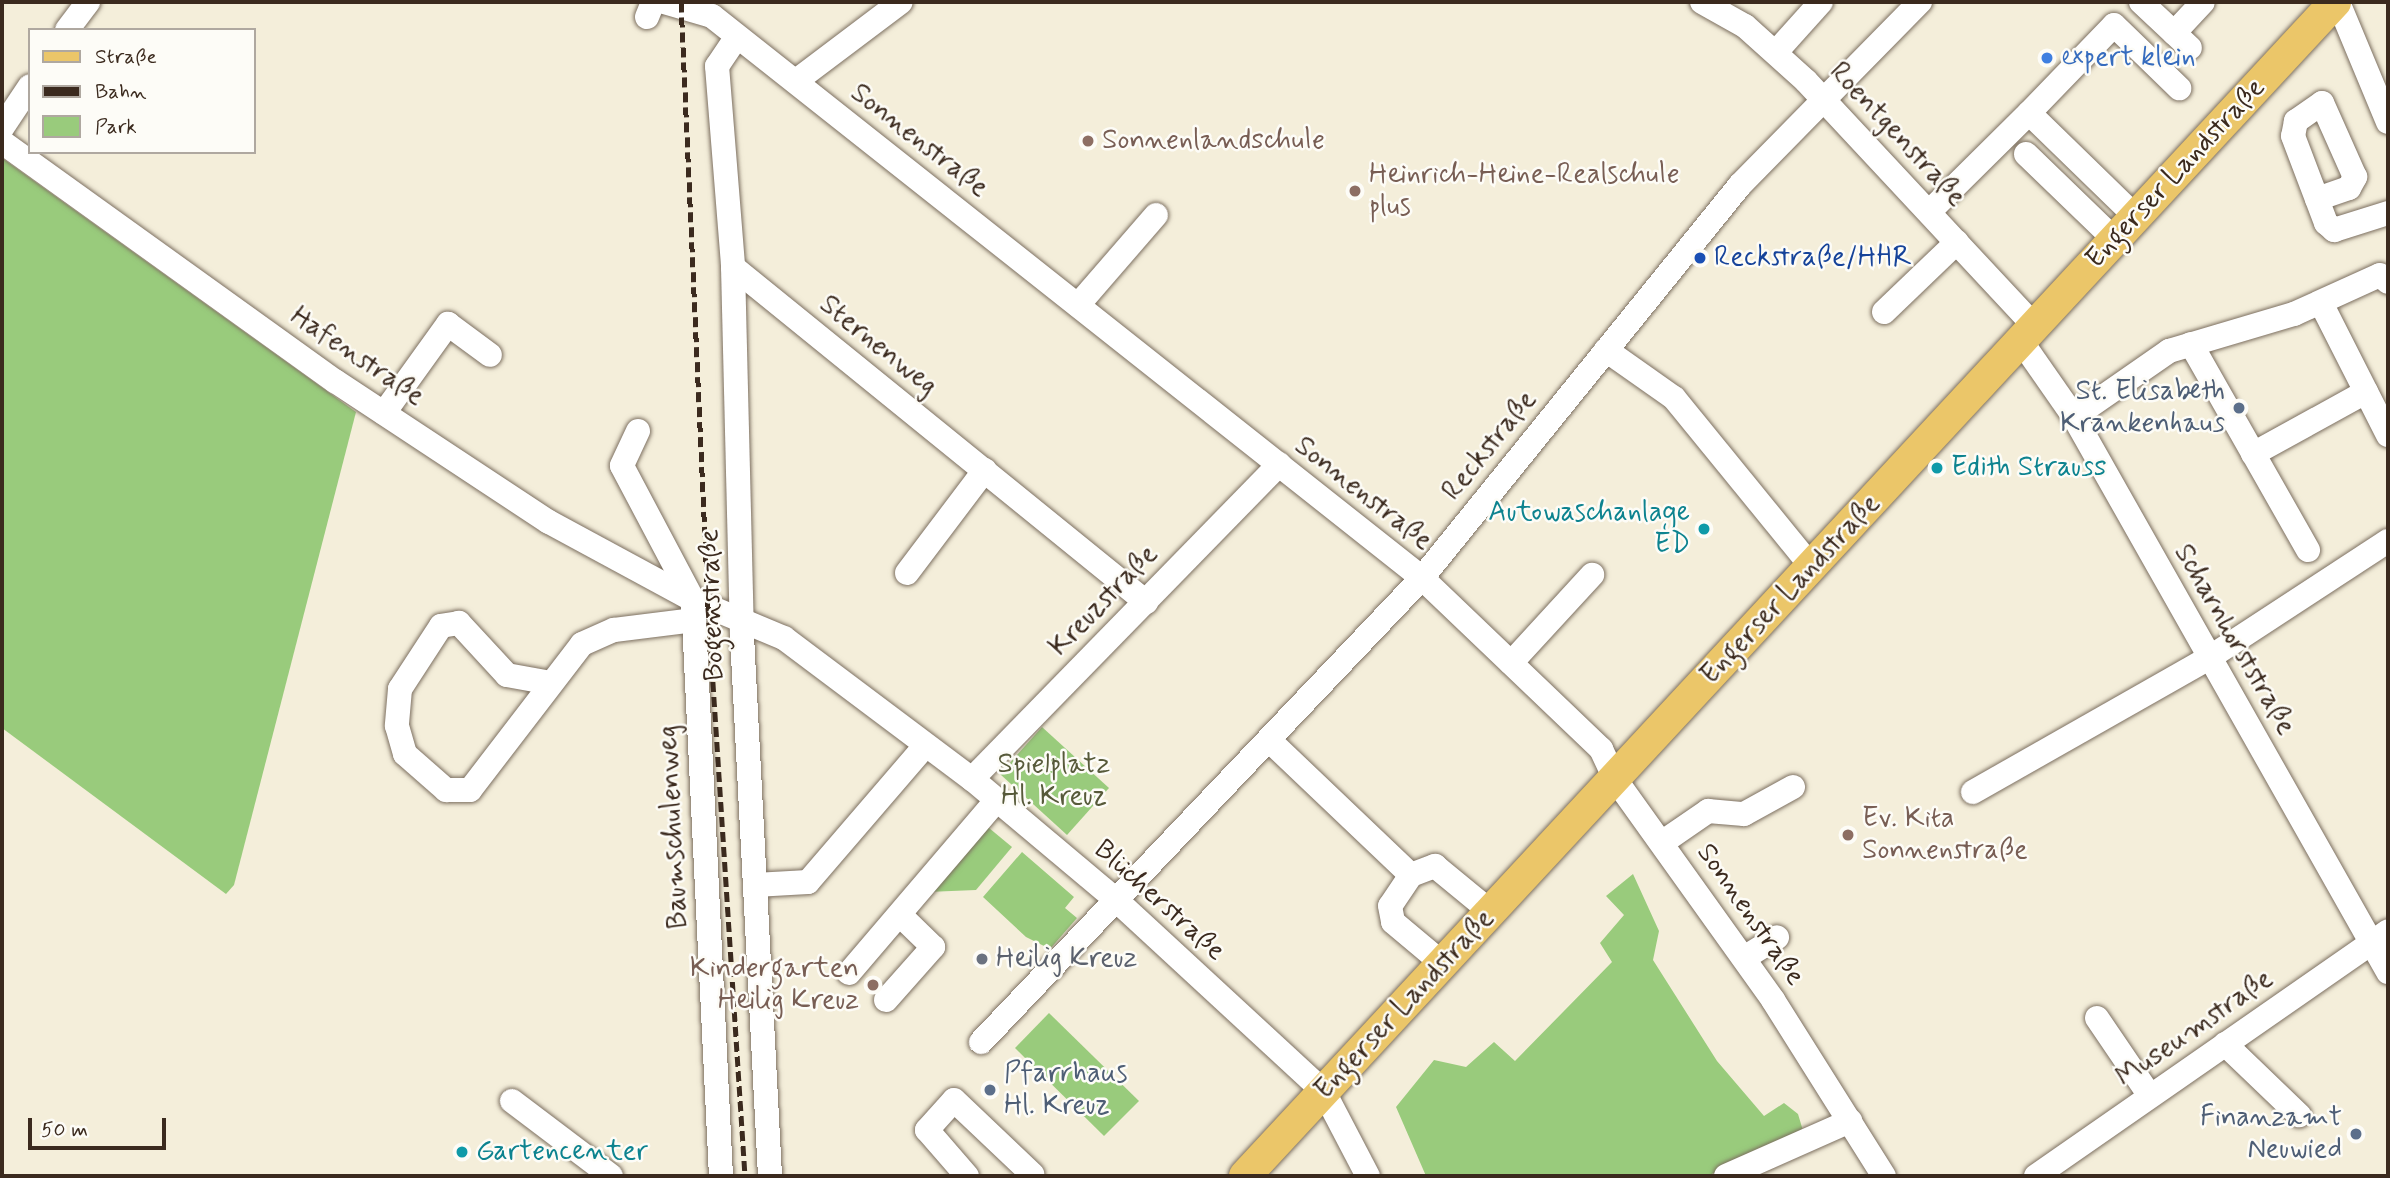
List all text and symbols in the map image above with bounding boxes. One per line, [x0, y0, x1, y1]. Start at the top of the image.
legend [28, 28, 256, 154]
place label: expert klein [2061, 41, 2196, 75]
text: Straße [95, 43, 157, 71]
marker: expert klein [2039, 50, 2055, 66]
street label: Roentgenstraße [1821, 56, 1973, 214]
street label: Engerser Landstraße [2078, 71, 2274, 277]
street label: Sonnenstraße [843, 77, 995, 205]
text: Bahn [95, 78, 147, 106]
text: Park [95, 113, 137, 141]
place label: Sonnenlandschule [1102, 124, 1325, 158]
marker: Sonnenlandschule [1080, 133, 1096, 149]
place label: Heinrich-Heine-Realschule plus [1369, 158, 1680, 224]
marker: Heinrich-Heine-Realschule plus [1347, 183, 1363, 199]
place label: Reckstraße/HHR [1714, 241, 1912, 275]
marker: Reckstraße/HHR [1692, 250, 1708, 266]
street label: Sternenweg [812, 288, 944, 404]
street label: Hafenstraße [284, 300, 430, 414]
place label: St. Elisabeth Krankenhaus [2060, 375, 2225, 441]
street label: Reckstraße [1436, 384, 1544, 508]
marker: St. Elisabeth Krankenhaus [2231, 400, 2247, 416]
street label: Sonnenstraße [1287, 430, 1439, 558]
place label: Edith Strauss [1951, 451, 2106, 485]
marker: Edith Strauss [1929, 460, 1945, 476]
street label: Engerser Landstraße [1693, 487, 1889, 693]
place label: Autowaschanlage ED [1488, 496, 1690, 562]
marker: Autowaschanlage ED [1696, 521, 1712, 537]
street label: Bogenstraße [694, 528, 732, 682]
street label: Kreuzstraße [1043, 538, 1165, 664]
street label: Scharnhorststraße [2166, 539, 2302, 741]
street label: Baumschulenweg [652, 724, 696, 930]
park label: Spielplatz Hl. Kreuz [998, 748, 1110, 814]
place label: Ev. Kita Sonnenstraße [1862, 802, 2028, 868]
marker: Ev. Kita Sonnenstraße [1840, 827, 1856, 843]
street label: Blücherstraße [1086, 833, 1232, 969]
street label: Sonnenstraße [1689, 837, 1811, 993]
street label: Engerser Landstraße [1307, 902, 1503, 1108]
place label: Heilig Kreuz [996, 942, 1137, 976]
marker: Heilig Kreuz [974, 951, 990, 967]
place label: Kindergarten Heilig Kreuz [690, 952, 859, 1018]
street label: Museumstraße [2110, 963, 2280, 1095]
marker: Kindergarten Heilig Kreuz [865, 977, 881, 993]
place label: Pfarrhaus Hl. Kreuz [1004, 1057, 1128, 1123]
marker: Pfarrhaus Hl. Kreuz [982, 1082, 998, 1098]
place label: Finanzamt Neuwied [2200, 1101, 2342, 1167]
scale bar [32, 1104, 170, 1148]
text: 50 m [41, 1116, 88, 1144]
marker: Finanzamt Neuwied [2348, 1126, 2364, 1142]
place label: Gartencenter [476, 1135, 648, 1169]
marker: Gartencenter [454, 1144, 470, 1160]

